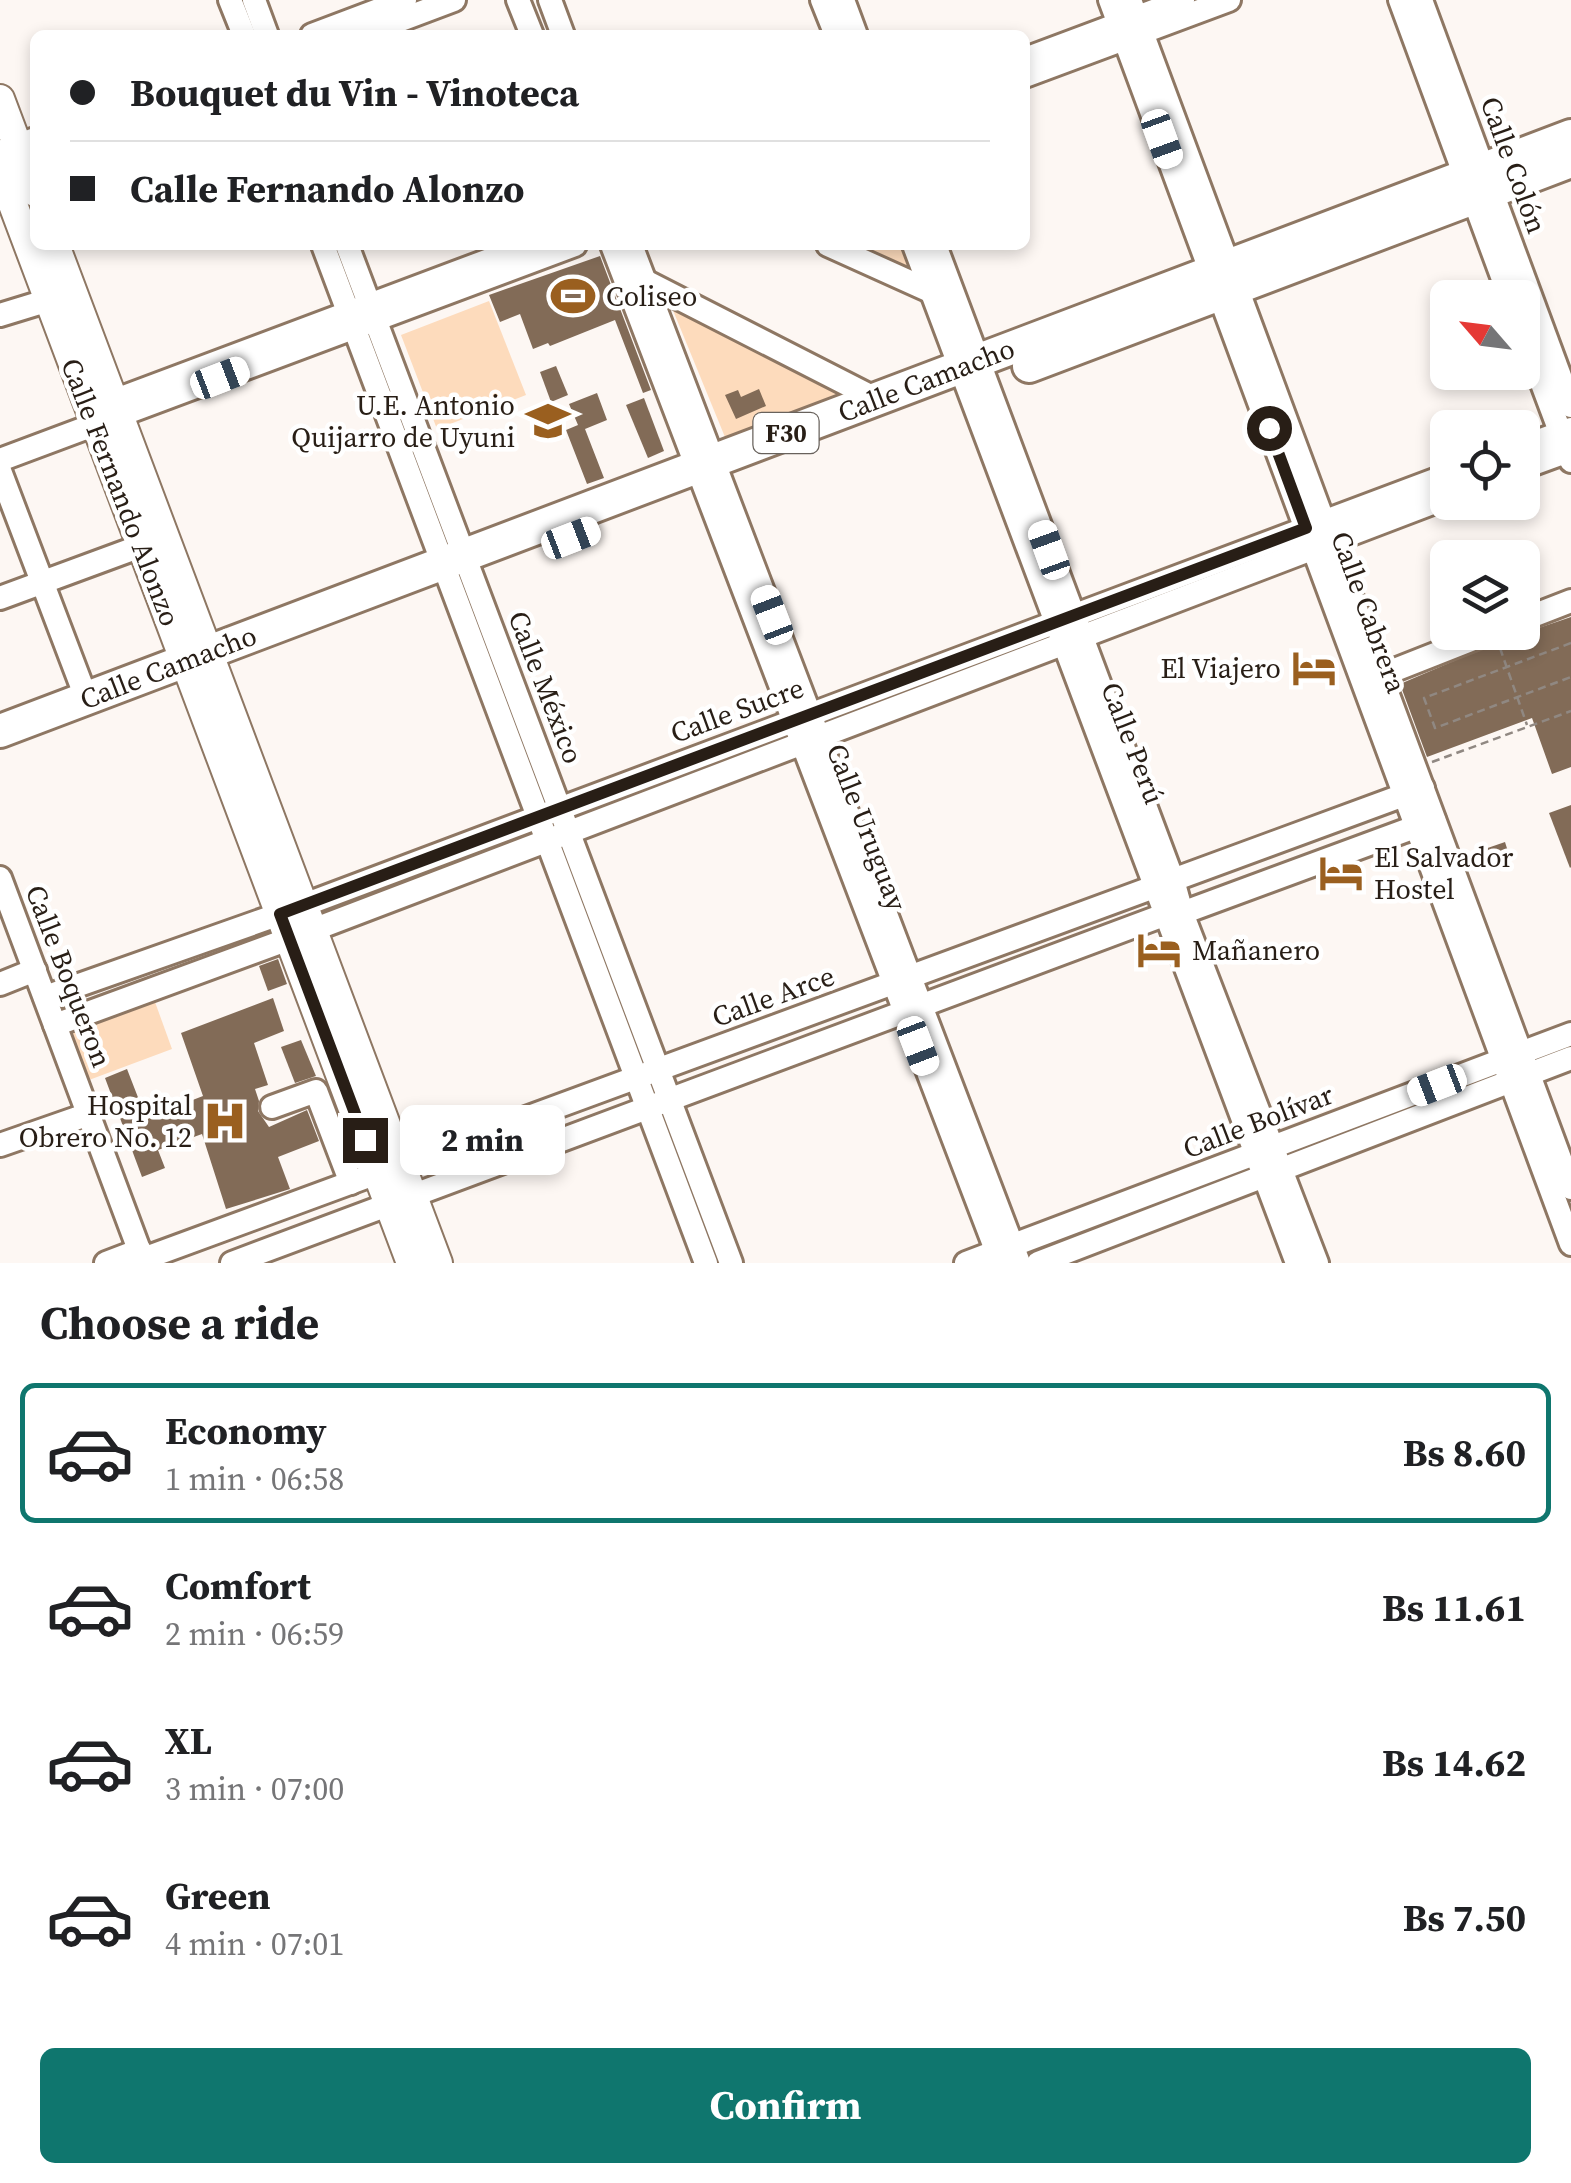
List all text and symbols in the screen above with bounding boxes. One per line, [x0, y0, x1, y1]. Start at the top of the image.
text: Bouquet du Vin - Vinoteca [130, 67, 579, 119]
street label: Calle Colón [1472, 91, 1556, 239]
car [1138, 106, 1186, 172]
text: Calle Fernando Alonzo [130, 163, 524, 215]
sports icon: Coliseo [549, 272, 597, 320]
place label: Coliseo [606, 277, 697, 315]
north arrow [1430, 280, 1540, 390]
map controls [1430, 280, 1540, 650]
street label: Calle Camacho [832, 329, 1020, 431]
street label: Calle Fernando Alonzo [52, 353, 190, 631]
car [187, 353, 253, 403]
place label: U.E. Antonio Quijarro de Uyuni [291, 386, 515, 456]
school or university icon: U.E. Antonio Quijarro de Uyuni [524, 397, 572, 445]
route start [1247, 406, 1292, 451]
button: locate [1430, 410, 1540, 520]
road number: F30 [754, 413, 818, 453]
car [538, 513, 604, 563]
car [1025, 517, 1073, 583]
street label: Calle Cabrera [1322, 526, 1416, 699]
button: layers [1430, 540, 1540, 650]
car [747, 582, 797, 648]
street label: Calle México [500, 605, 592, 769]
street label: Calle Camacho [74, 616, 262, 718]
hotel icon: El Viajero [1290, 644, 1338, 692]
place label: El Viajero [1160, 649, 1281, 687]
street label: Calle Sucre [665, 668, 809, 752]
street label: Calle Perú [1092, 677, 1174, 809]
street label: Calle Uruguay [818, 738, 917, 917]
place label: El Salvador Hostel [1374, 838, 1514, 908]
hotel icon: El Salvador Hostel [1317, 849, 1365, 897]
street label: Calle Boqueron [17, 879, 121, 1073]
hotel icon: Mañanero [1135, 926, 1183, 974]
place label: Mañanero [1192, 931, 1320, 969]
street label: Calle Arce [707, 956, 839, 1036]
car [893, 1013, 943, 1079]
car [1404, 1060, 1470, 1110]
street label: Calle Bolívar [1177, 1075, 1339, 1167]
place label: Hospital Obrero No. 12 [19, 1086, 192, 1156]
hospital icon: Hospital Obrero No. 12 [201, 1097, 249, 1145]
callout: 2 min [400, 1105, 565, 1175]
route end [343, 1118, 388, 1163]
text: 2 min [441, 1118, 524, 1162]
text: Choose a ride [40, 1292, 319, 1354]
text: Economy [165, 1405, 327, 1457]
icon: car [45, 1408, 135, 1498]
text: Bs 8.60 [1403, 1427, 1526, 1479]
text: 1 min · 06:58 [165, 1457, 344, 1501]
text: Comfort [165, 1560, 311, 1612]
icon: car [45, 1563, 135, 1653]
text: Bs 11.61 [1382, 1582, 1526, 1634]
text: 2 min · 06:59 [165, 1612, 344, 1656]
text: XL [165, 1715, 212, 1767]
icon: car [45, 1718, 135, 1808]
text: Bs 14.62 [1382, 1737, 1526, 1789]
text: 3 min · 07:00 [165, 1767, 344, 1811]
text: Green [165, 1870, 271, 1922]
icon: car [45, 1873, 135, 1963]
text: Bs 7.50 [1403, 1892, 1526, 1944]
text: 4 min · 07:01 [165, 1922, 344, 1966]
button: Confirm [40, 2048, 1531, 2163]

